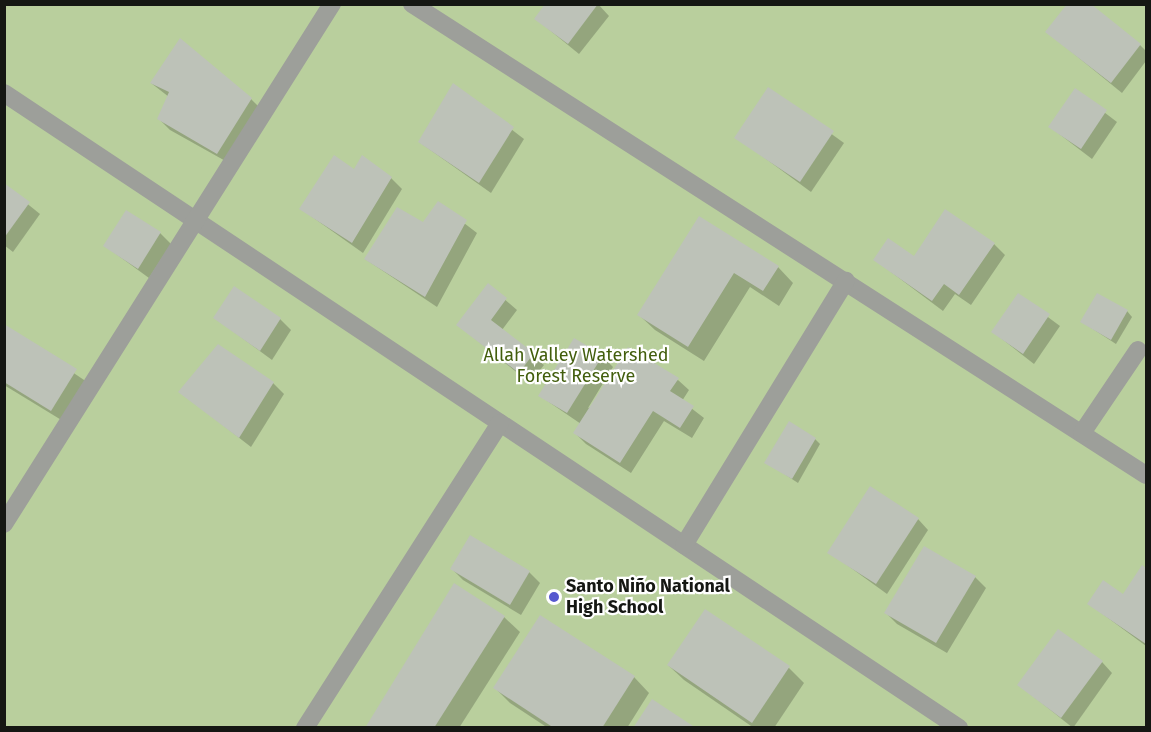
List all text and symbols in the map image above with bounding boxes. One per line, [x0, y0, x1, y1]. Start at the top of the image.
park label: Allah Valley Watershed Forest Reserve [484, 345, 668, 388]
place label: Santo Niño National High School [566, 576, 730, 618]
marker: Santo Niño National High School [547, 590, 561, 604]

